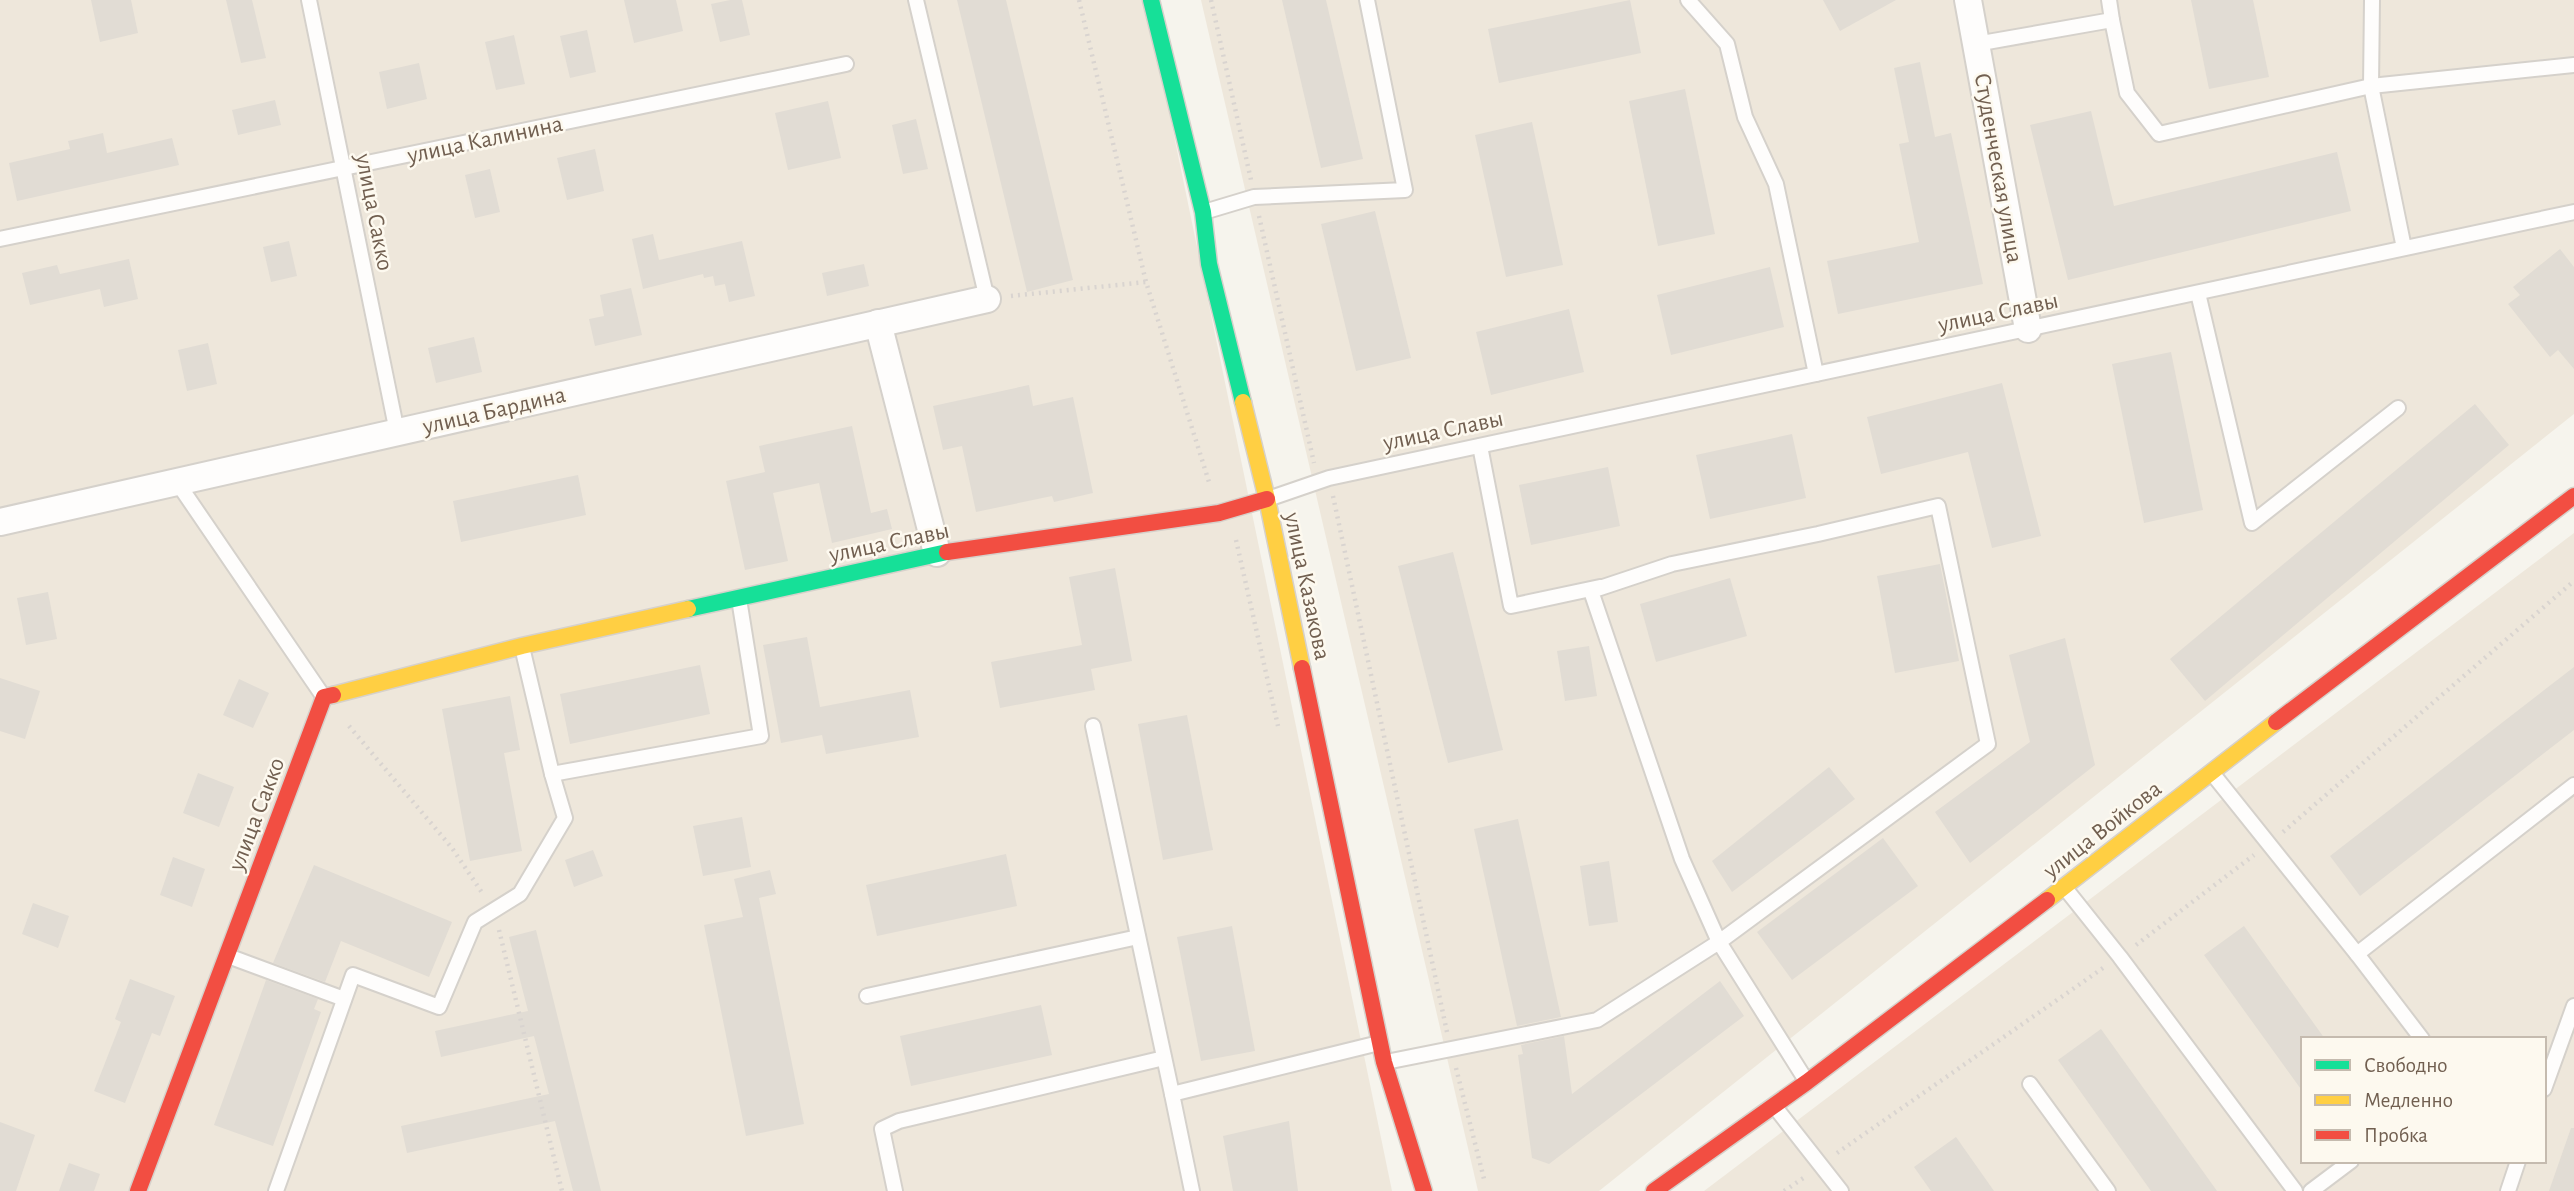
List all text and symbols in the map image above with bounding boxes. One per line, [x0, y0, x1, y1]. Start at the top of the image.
street label: Студенческая улица [1969, 71, 2027, 265]
street label: улица Калинина [404, 112, 565, 168]
street label: улица Сакко [351, 151, 397, 273]
street label: улица Славы [1935, 289, 2060, 338]
street label: улица Бардина [419, 383, 568, 439]
street label: улица Славы [1380, 407, 1505, 456]
street label: улица Казакова [1279, 509, 1334, 662]
street label: улица Славы [826, 519, 951, 568]
street label: улица Сакко [224, 755, 289, 875]
street label: улица Войкова [2038, 776, 2166, 884]
legend [2301, 1037, 2546, 1163]
text: Свободно [2364, 1055, 2448, 1076]
text: Медленно [2364, 1090, 2453, 1111]
text: Пробка [2364, 1125, 2428, 1146]

